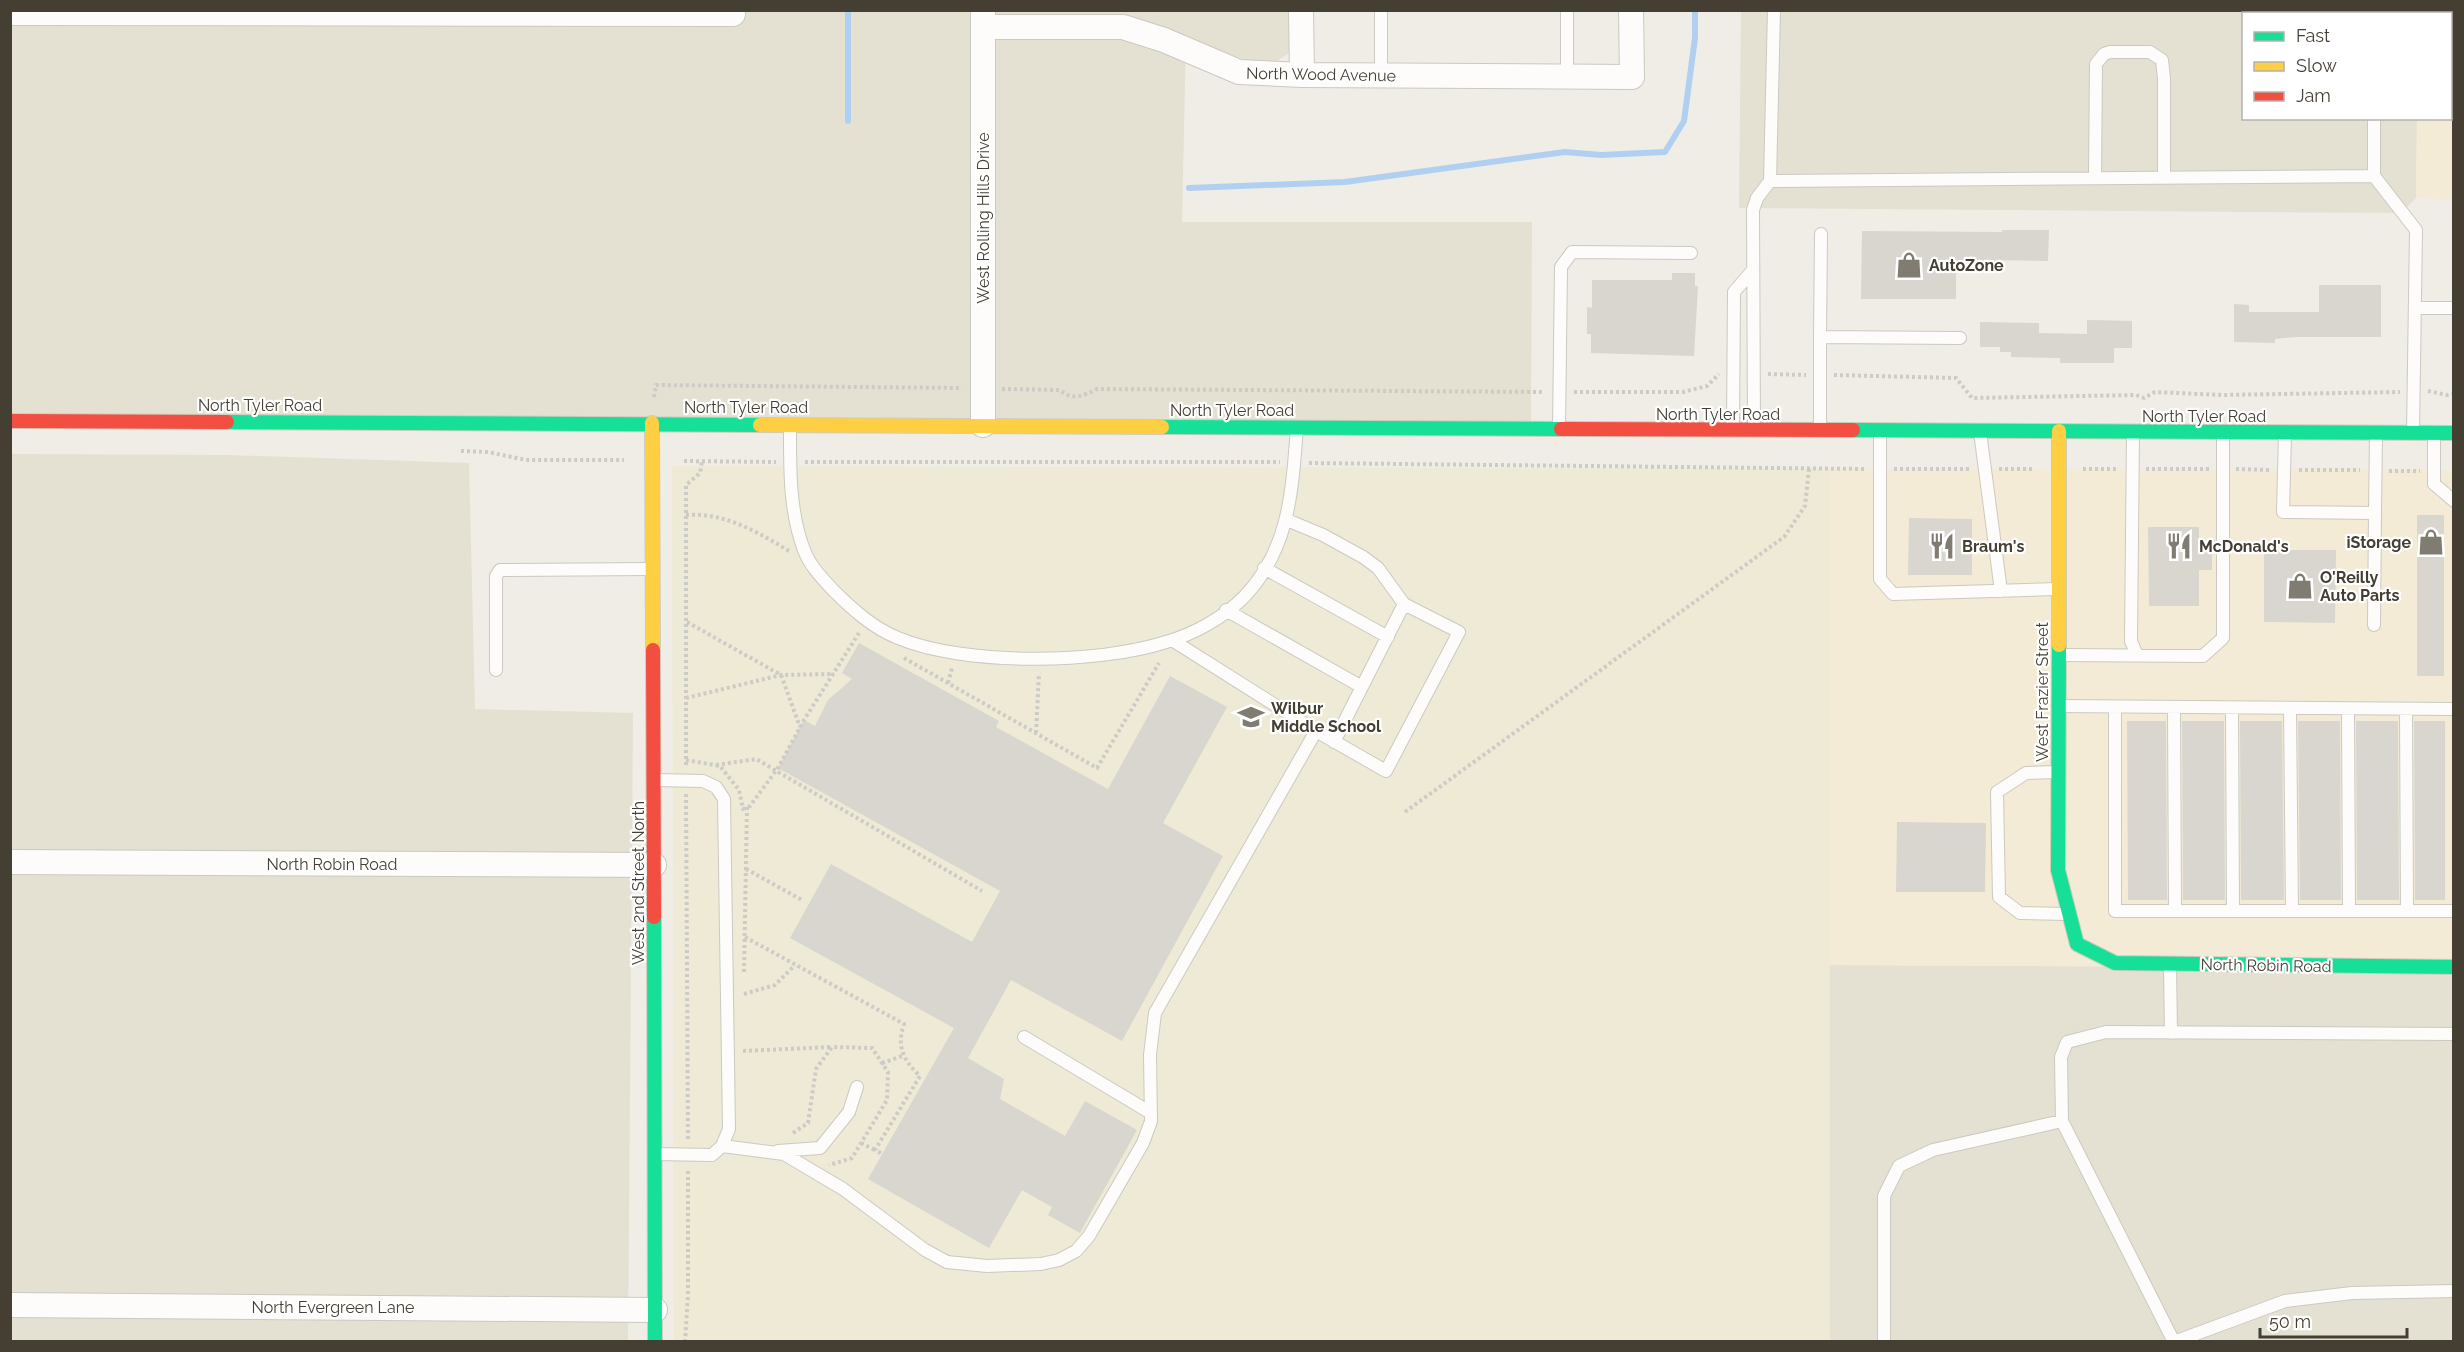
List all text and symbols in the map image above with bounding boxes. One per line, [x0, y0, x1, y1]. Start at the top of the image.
legend [2242, 12, 2452, 120]
text: Fast [2296, 25, 2330, 46]
text: Slow [2296, 55, 2337, 76]
street label: North Wood Avenue [1246, 64, 1396, 85]
text: Jam [2296, 85, 2331, 106]
street label: West Rolling Hills Drive [974, 132, 993, 304]
shop icon: AutoZone [1894, 250, 1924, 280]
place label: AutoZone [1929, 256, 2004, 275]
street label: North Tyler Road [198, 396, 322, 415]
street label: North Tyler Road [684, 398, 808, 417]
street label: North Tyler Road [1170, 401, 1294, 420]
street label: North Tyler Road [1656, 405, 1780, 424]
street label: North Tyler Road [2142, 407, 2266, 426]
shop icon: iStorage [2416, 527, 2446, 557]
restaurant icon: Braum's [1927, 531, 1957, 561]
restaurant icon: McDonald's [2164, 531, 2194, 561]
place label: iStorage [2347, 533, 2411, 552]
place label: Braum's [1962, 537, 2024, 556]
place label: McDonald's [2199, 537, 2289, 556]
place label: O'Reilly Auto Parts [2320, 568, 2399, 605]
shop icon: O'Reilly Auto Parts [2285, 571, 2315, 601]
street label: West Frazier Street [2033, 621, 2052, 762]
place label: Wilbur Middle School [1271, 699, 1382, 736]
school or university icon: Wilbur Middle School [1236, 702, 1266, 732]
street label: West 2nd Street North [629, 801, 648, 965]
street label: North Robin Road [267, 855, 398, 874]
street label: North Robin Road [2200, 955, 2332, 976]
street label: North Evergreen Lane [252, 1298, 414, 1317]
scale bar [2260, 1301, 2407, 1339]
text: 50 m [2269, 1311, 2311, 1332]

